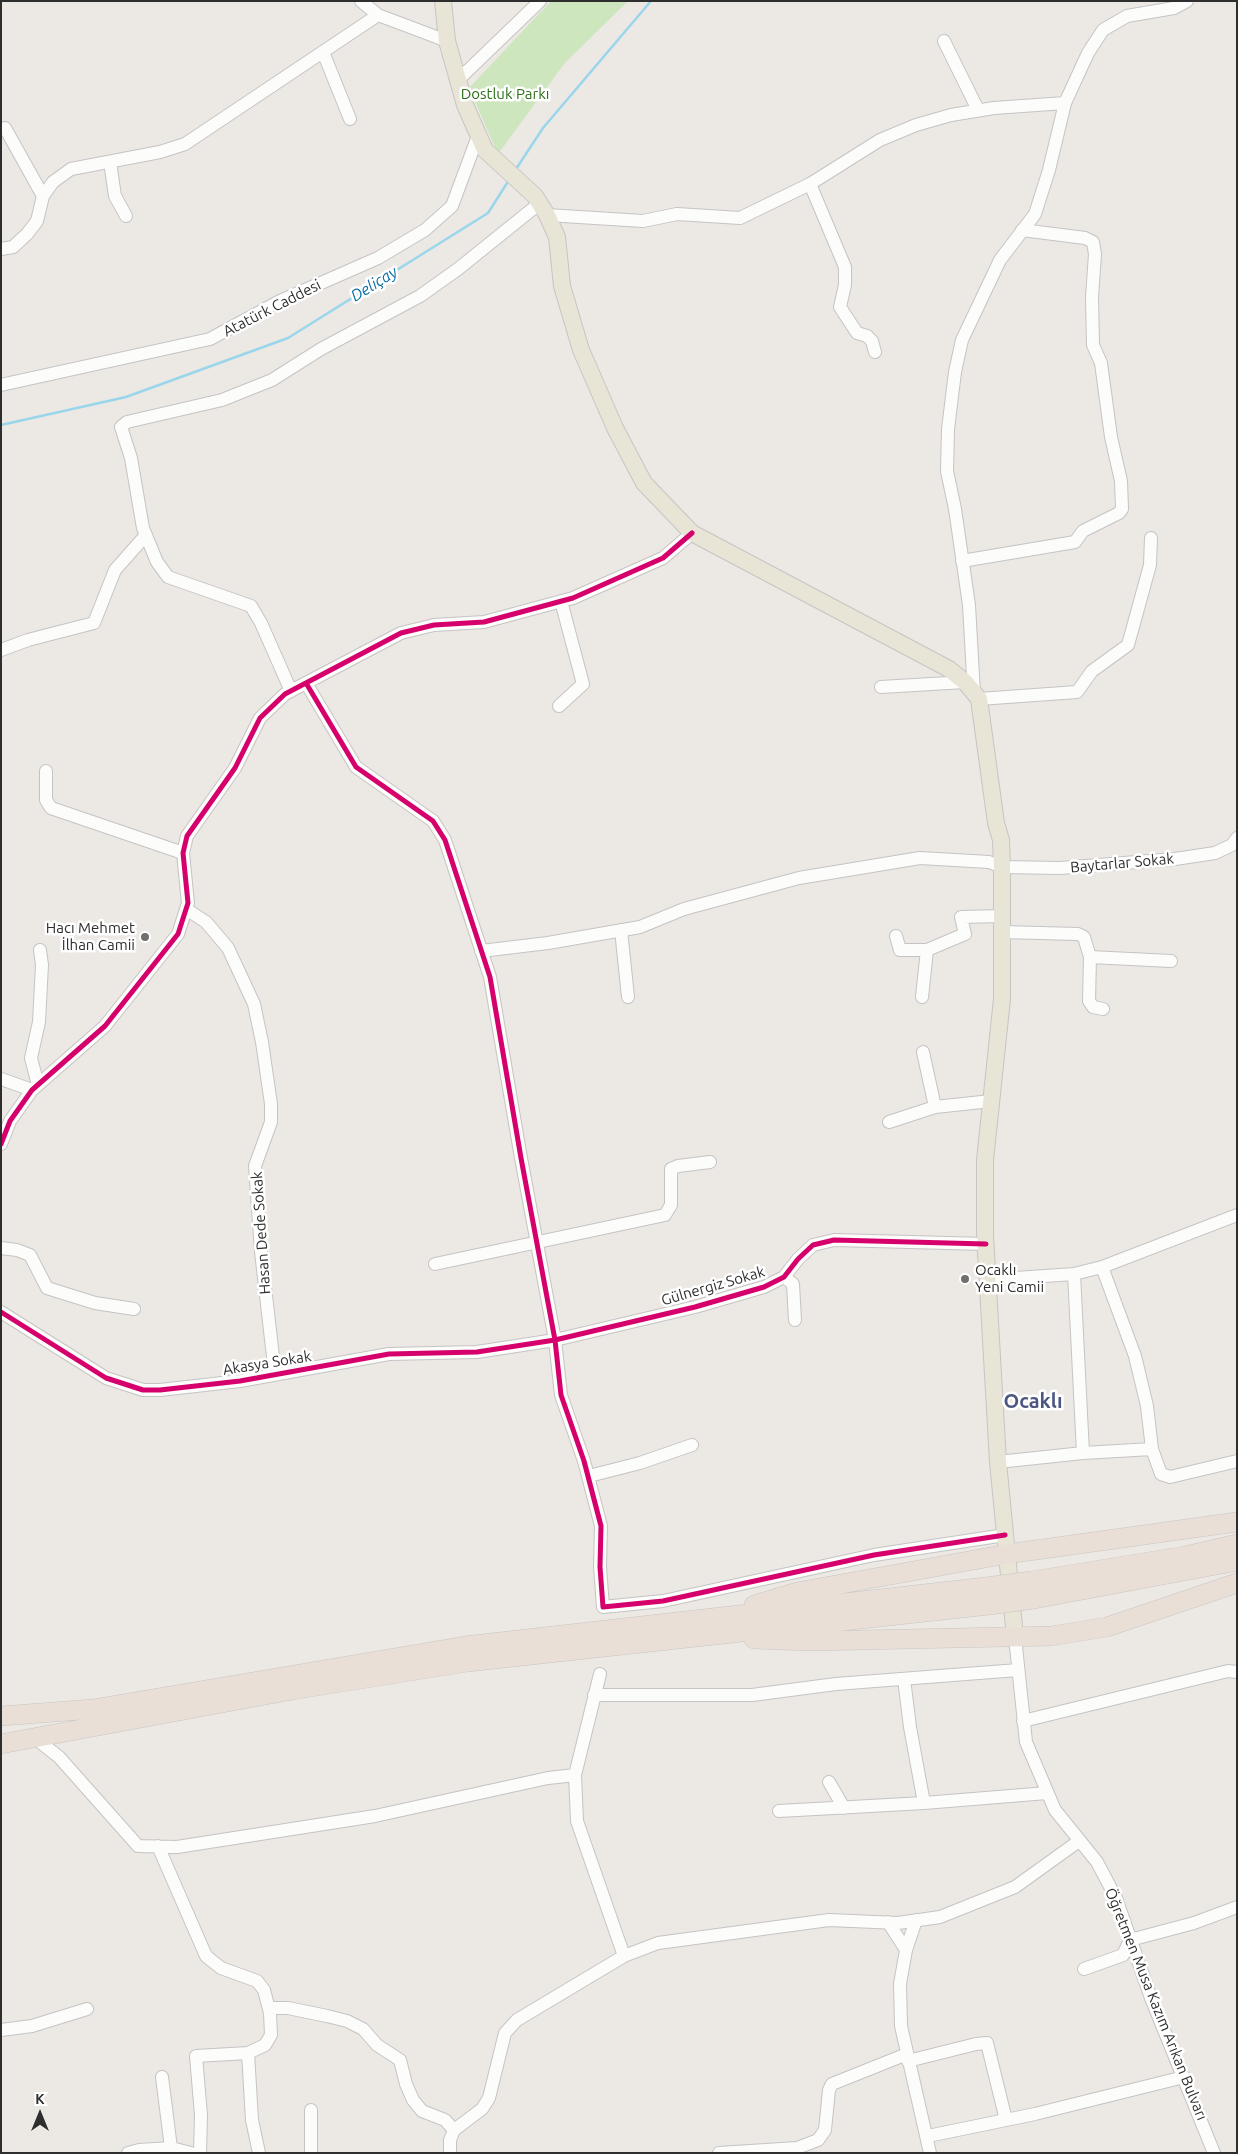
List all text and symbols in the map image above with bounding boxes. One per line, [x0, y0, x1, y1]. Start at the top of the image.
park label: Dostluk Parkı [461, 85, 549, 103]
water label: Deliçay [347, 262, 401, 306]
street label: Atatürk Caddesi [220, 276, 324, 340]
street label: Baytarlar Sokak [1069, 850, 1175, 876]
place label: Hacı Mehmet İlhan Camii [46, 919, 135, 954]
marker: Hacı Mehmet İlhan Camii [139, 931, 151, 943]
street label: Hasan Dede Sokak [248, 1171, 274, 1295]
place label: Ocaklı Yeni Camii [975, 1261, 1044, 1296]
street label: Gülnergiz Sokak [659, 1263, 767, 1309]
marker: Ocaklı Yeni Camii [959, 1273, 971, 1285]
street label: Akasya Sokak [221, 1347, 313, 1379]
district label: Ocaklı [1004, 1389, 1062, 1413]
street label: Öğretmen Musa Kazım Arıkan Bulvarı [1101, 1885, 1211, 2123]
north arrow [15, 2089, 65, 2139]
text: K [35, 2091, 45, 2107]

